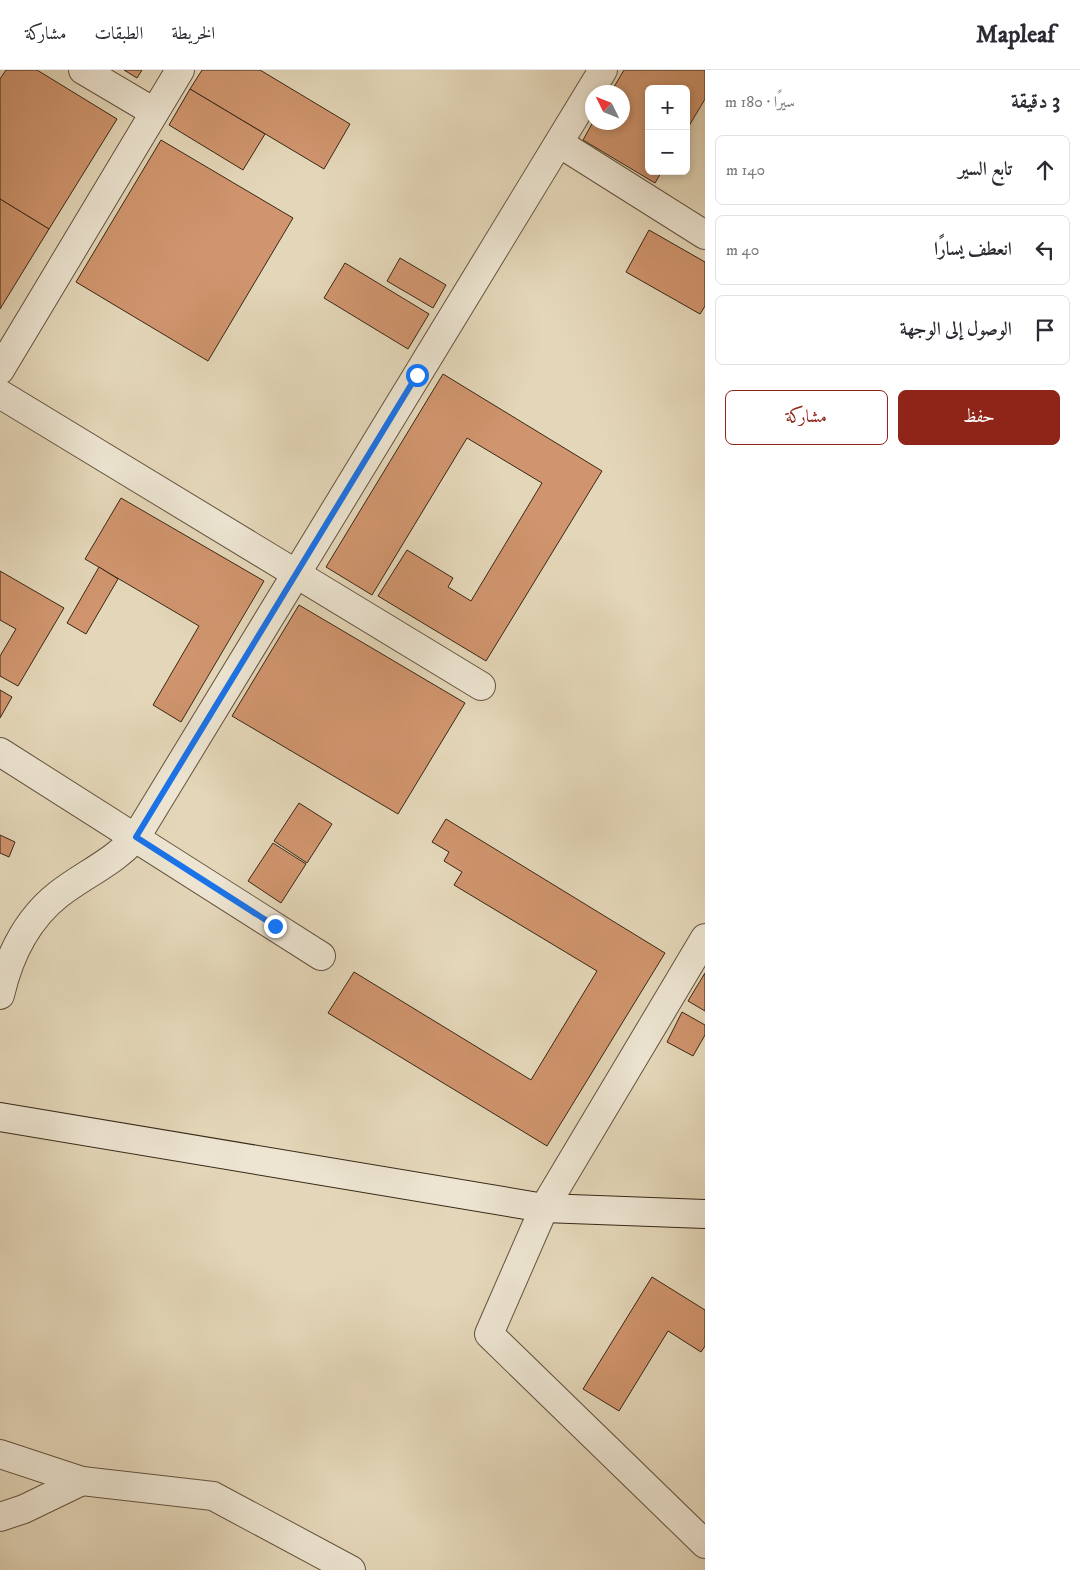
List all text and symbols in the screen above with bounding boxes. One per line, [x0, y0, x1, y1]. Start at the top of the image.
text: Mapleaf [976, 20, 1055, 50]
text: مشاركة [25, 23, 66, 45]
text: الطبقات [94, 23, 143, 45]
text: الخريطة [171, 23, 215, 45]
north arrow [585, 85, 630, 130]
map controls [645, 85, 690, 175]
button: + [645, 85, 690, 130]
text: 3 دقيقة [1011, 89, 1060, 115]
text: سيرًا · 180 m [725, 92, 795, 112]
button: − [645, 130, 690, 175]
icon: ahead [1031, 156, 1059, 184]
text: تابع السير [958, 158, 1012, 181]
text: 140 m [726, 160, 765, 180]
icon: left [1031, 236, 1059, 264]
text: انعطف يسارًا [934, 238, 1012, 261]
text: 40 m [726, 240, 759, 260]
icon: arrive [1031, 316, 1059, 344]
text: الوصول إلى الوجهة [900, 318, 1012, 341]
route start [406, 364, 429, 387]
button: مشاركة [725, 390, 888, 445]
button: حفظ [898, 390, 1060, 445]
route end [264, 915, 287, 938]

